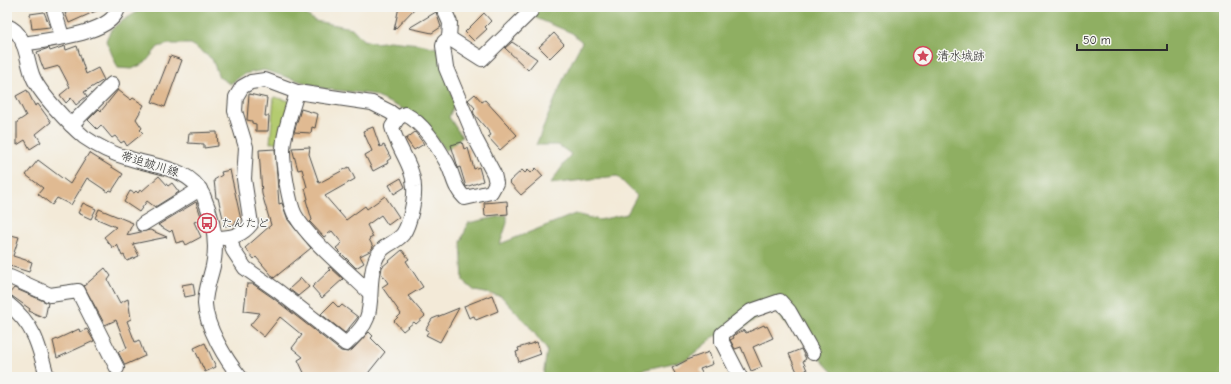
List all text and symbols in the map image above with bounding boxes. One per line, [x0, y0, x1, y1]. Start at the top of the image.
scale bar [1077, 26, 1167, 52]
text: 50 m [1083, 33, 1111, 47]
place icon: 清水城跡 [912, 45, 934, 67]
place label: 清水城跡 [937, 49, 985, 63]
street label: 帯迫皷川線 [119, 149, 181, 179]
bus stop icon: たんたど [196, 212, 218, 234]
place label: たんたど [221, 216, 269, 230]

